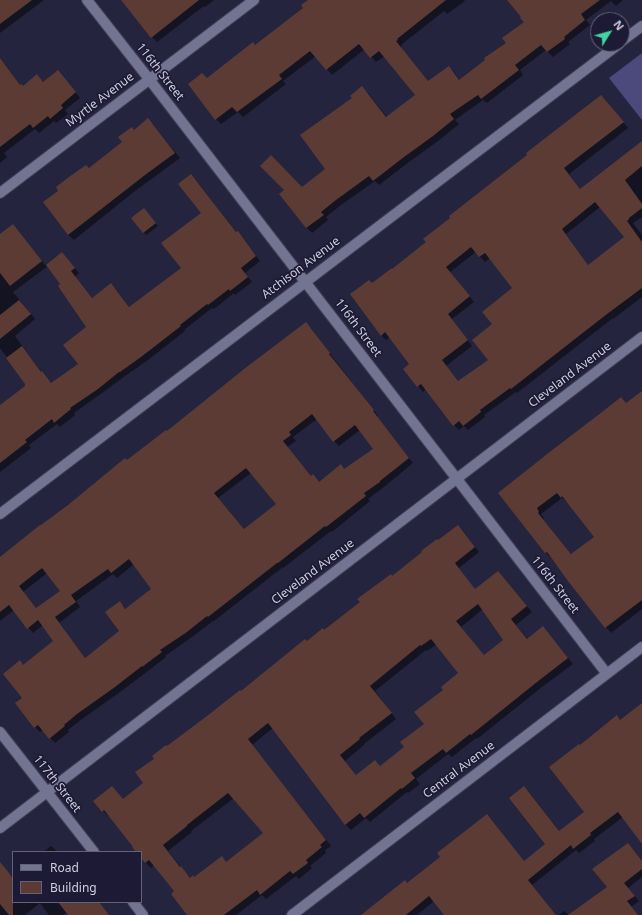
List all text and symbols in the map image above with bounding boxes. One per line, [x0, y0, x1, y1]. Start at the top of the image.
north arrow [590, 12, 630, 52]
text: N [610, 17, 628, 33]
street label: 116th Street [133, 40, 187, 104]
street label: Myrtle Avenue [63, 70, 137, 130]
street label: Atchison Avenue [259, 234, 343, 302]
street label: 116th Street [331, 296, 385, 360]
street label: Cleveland Avenue [526, 339, 614, 411]
street label: Cleveland Avenue [269, 536, 357, 608]
street label: 116th Street [528, 553, 582, 617]
street label: Central Avenue [420, 738, 498, 802]
street label: 117th Street [30, 752, 84, 816]
legend [12, 851, 142, 903]
text: Road [50, 859, 79, 876]
text: Building [50, 879, 97, 896]

